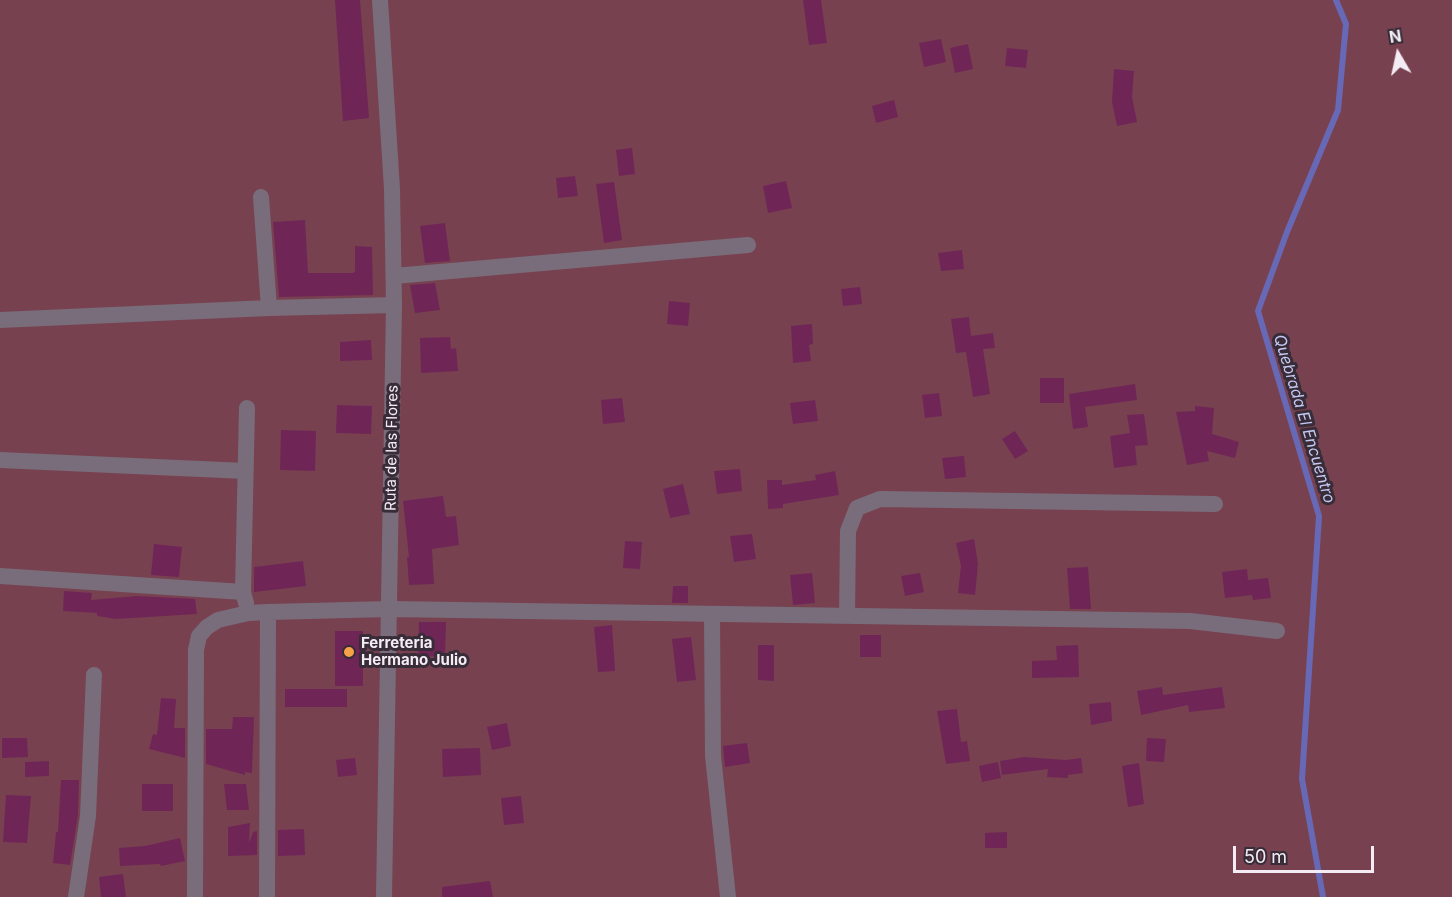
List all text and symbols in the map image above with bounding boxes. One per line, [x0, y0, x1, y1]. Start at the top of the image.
north arrow [1368, 24, 1428, 84]
text: N [1388, 25, 1403, 47]
water label: Quebrada El Encuentro [1269, 332, 1339, 506]
street label: Ruta de las Flores [382, 385, 402, 511]
place label: Ferreteria Hermano Julio [361, 634, 467, 669]
marker: Ferreteria Hermano Julio [342, 645, 356, 659]
scale bar [1236, 834, 1377, 872]
text: 50 m [1244, 846, 1287, 867]

